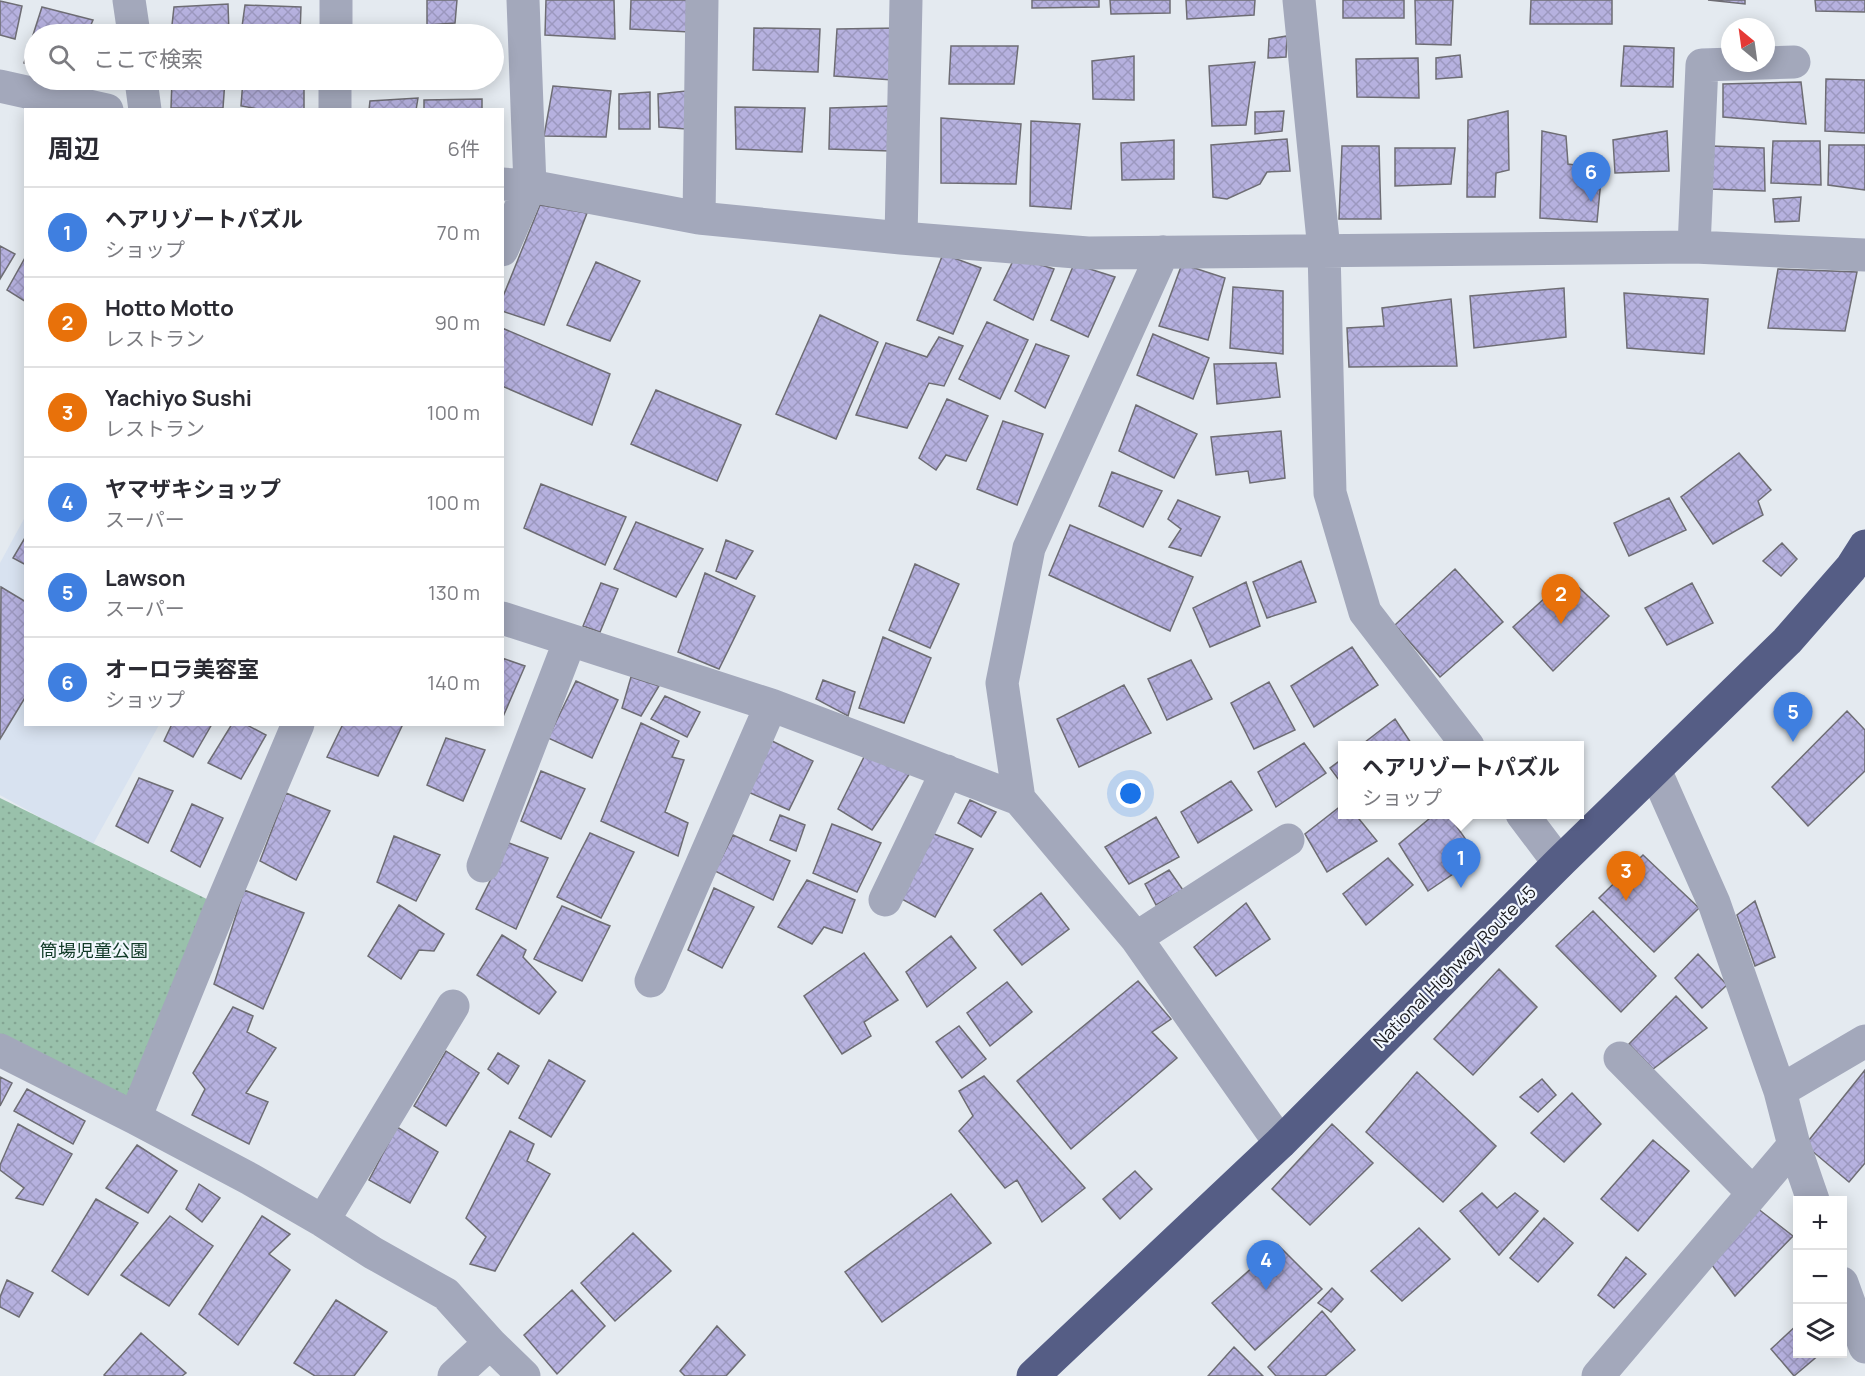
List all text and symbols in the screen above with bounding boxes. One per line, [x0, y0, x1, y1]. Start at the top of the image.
north arrow [1721, 18, 1775, 72]
search box [24, 24, 504, 90]
icon: search [45, 41, 78, 74]
text: ここで検索 [93, 44, 203, 74]
text: 周辺 [48, 130, 100, 166]
text: 6件 [448, 135, 480, 162]
pin: 6 [1572, 152, 1610, 202]
text: ヘアリゾートパズル [105, 204, 303, 234]
text: 1 [63, 219, 72, 246]
text: 70 m [437, 219, 480, 246]
text: ショップ [105, 236, 185, 263]
text: Hotto Motto [105, 293, 234, 323]
text: 2 [62, 309, 73, 336]
text: 90 m [434, 309, 480, 336]
text: レストラン [105, 325, 205, 352]
text: Yachiyo Sushi [105, 383, 252, 413]
text: 3 [62, 399, 73, 426]
text: 100 m [427, 399, 480, 426]
text: レストラン [105, 415, 205, 442]
text: ヤマザキショップ [105, 474, 281, 504]
text: 4 [61, 489, 74, 516]
text: 100 m [427, 489, 480, 516]
text: スーパー [105, 506, 185, 533]
text: Lawson [105, 563, 185, 593]
pin: 2 [1542, 574, 1580, 624]
text: 5 [62, 579, 73, 606]
text: 130 m [428, 579, 480, 606]
text: スーパー [105, 595, 185, 622]
text: オーロラ美容室 [105, 654, 259, 684]
text: 6 [61, 669, 74, 696]
text: 140 m [427, 669, 480, 696]
text: ショップ [105, 686, 185, 713]
pin: 5 [1774, 692, 1812, 742]
popup [1338, 741, 1584, 819]
text: ヘアリゾートパズル [1362, 752, 1560, 782]
your location [1116, 779, 1145, 808]
text: ショップ [1362, 784, 1442, 811]
pin: 1 [1442, 838, 1480, 888]
pin: 3 [1606, 852, 1646, 901]
street label: National Highway Route 45 [1368, 880, 1541, 1053]
park label: 筒場児童公園 [40, 938, 148, 962]
map controls [1793, 1196, 1847, 1358]
button: + [1793, 1196, 1847, 1250]
pin: 4 [1246, 1240, 1286, 1290]
button: − [1793, 1250, 1847, 1304]
button: layers [1793, 1304, 1847, 1358]

